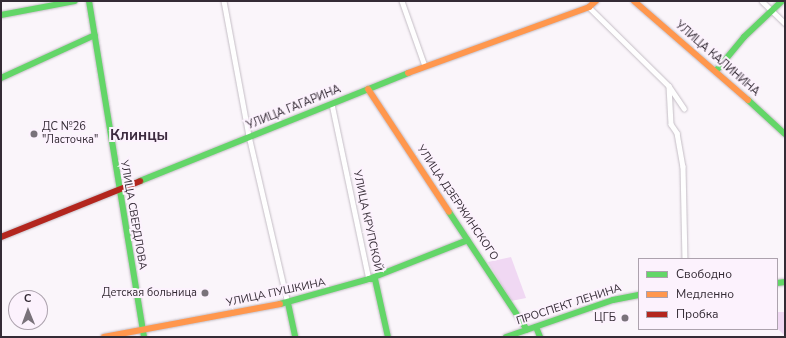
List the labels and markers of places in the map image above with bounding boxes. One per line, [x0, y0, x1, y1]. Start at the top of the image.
place label: ДС №26 "Ласточка" [42, 121, 98, 147]
marker: ДС №26 "Ласточка" [29, 129, 39, 139]
place label: Детская больница [102, 286, 197, 300]
marker: Детская больница [200, 288, 210, 298]
place label: ЦГБ [594, 311, 616, 325]
marker: ЦГБ [619, 312, 631, 324]

